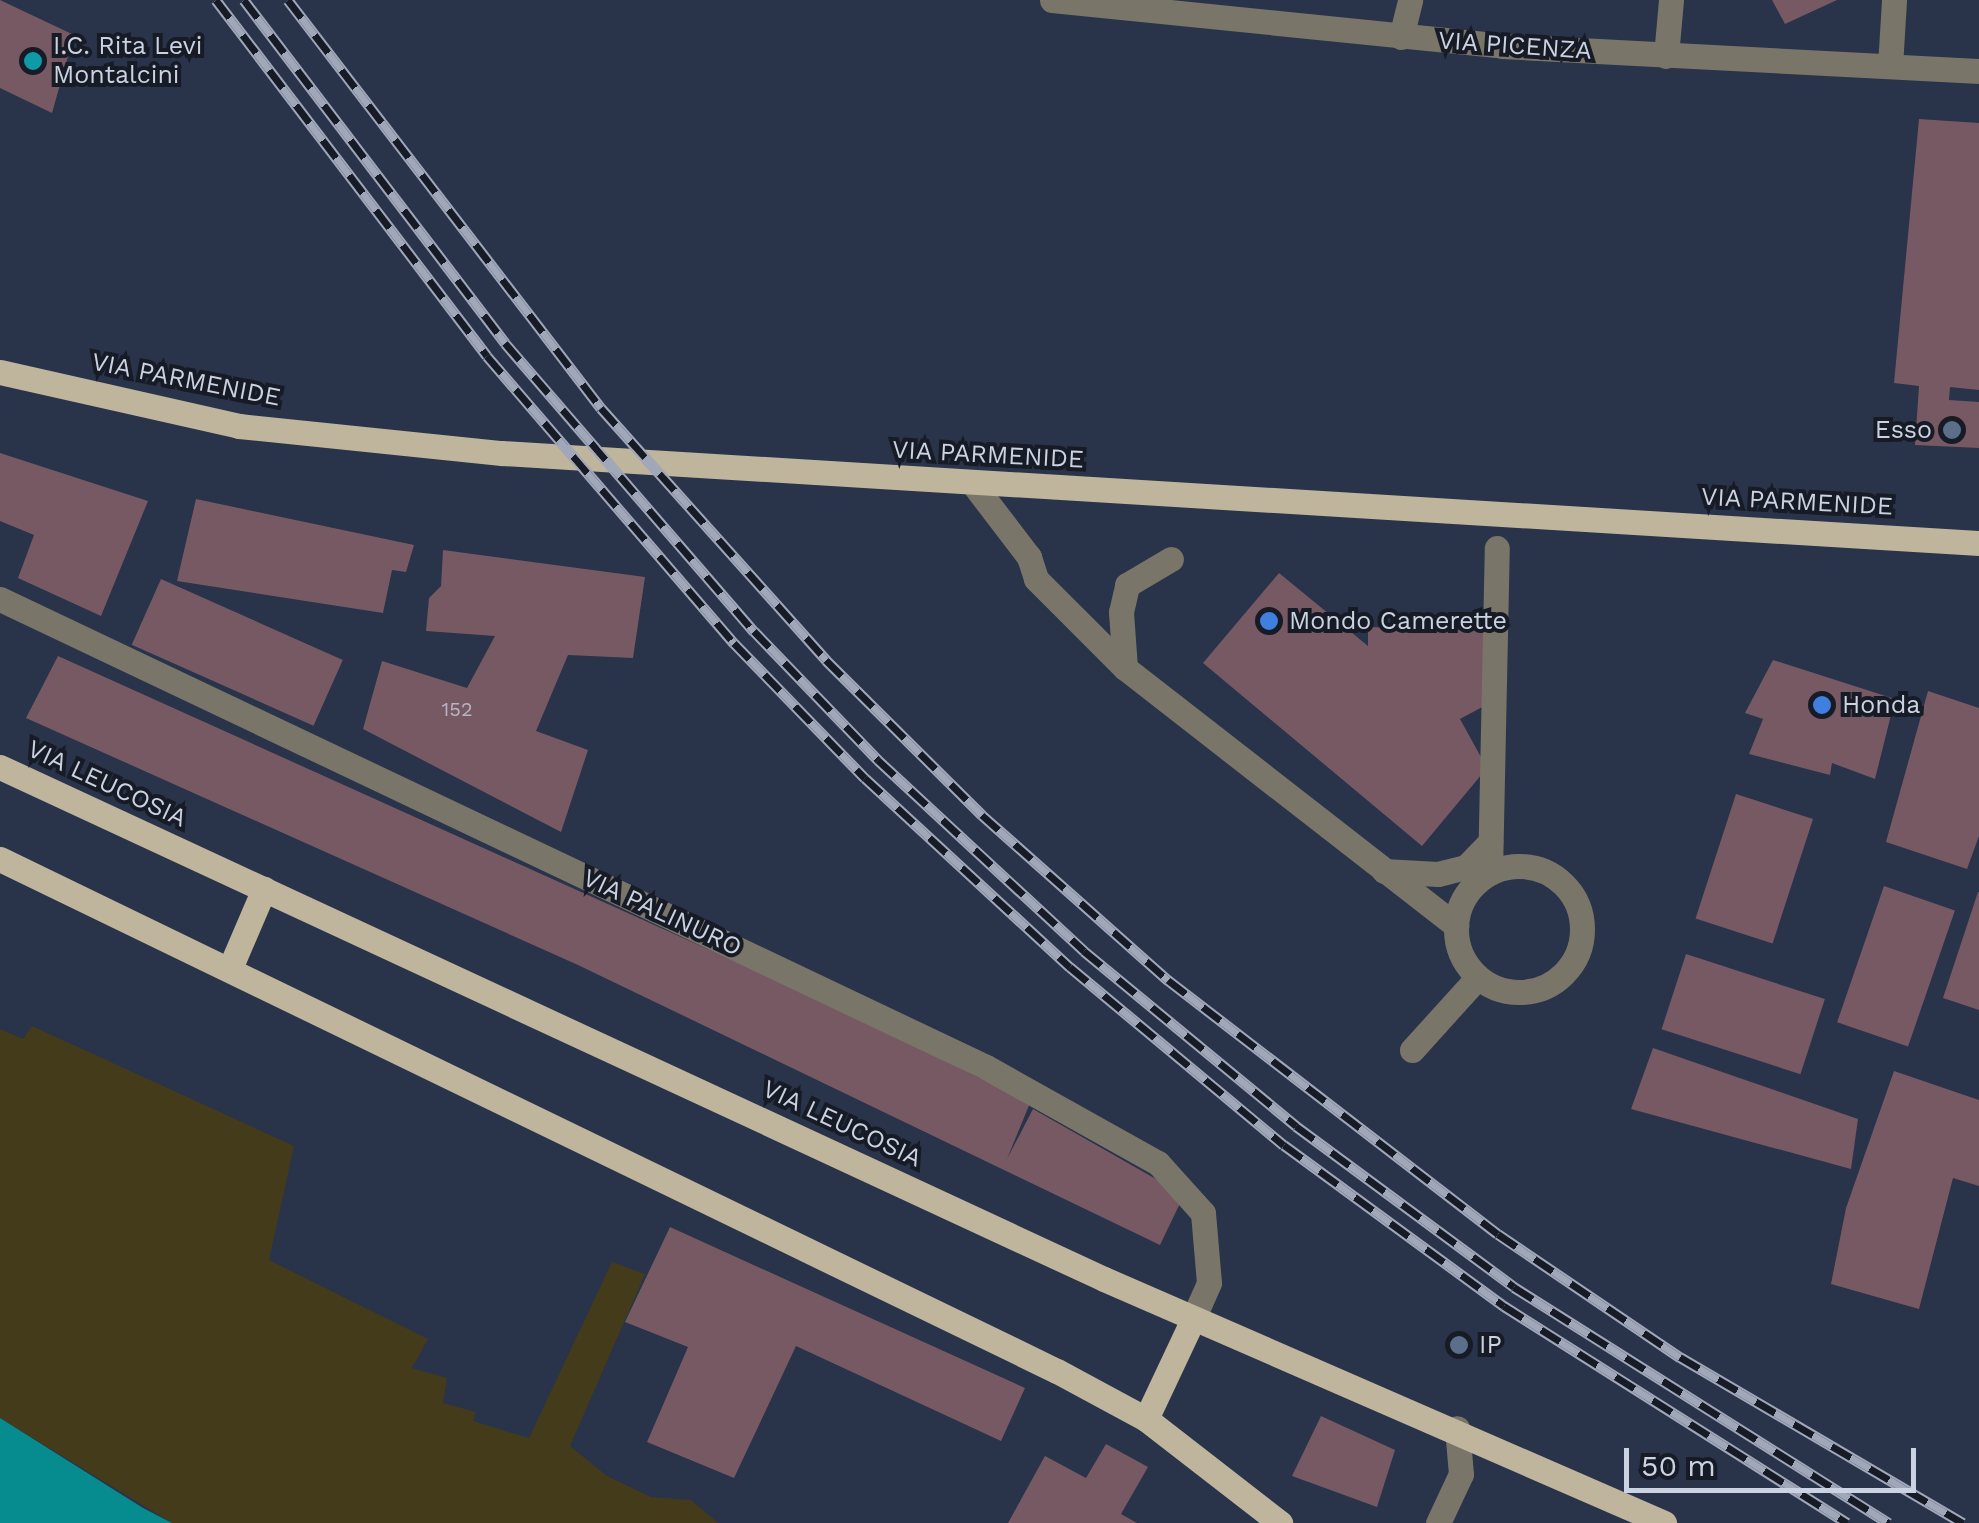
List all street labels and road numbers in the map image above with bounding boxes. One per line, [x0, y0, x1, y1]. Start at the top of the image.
street label: VIA PICENZA [1437, 26, 1593, 66]
street label: VIA PARMENIDE [88, 347, 284, 413]
street label: VIA PARMENIDE [891, 435, 1085, 475]
street label: VIA PARMENIDE [1700, 482, 1894, 522]
street label: VIA LEUCOSIA [22, 734, 192, 834]
street label: VIA PALINURO [577, 863, 747, 963]
street label: VIA LEUCOSIA [757, 1074, 927, 1174]

